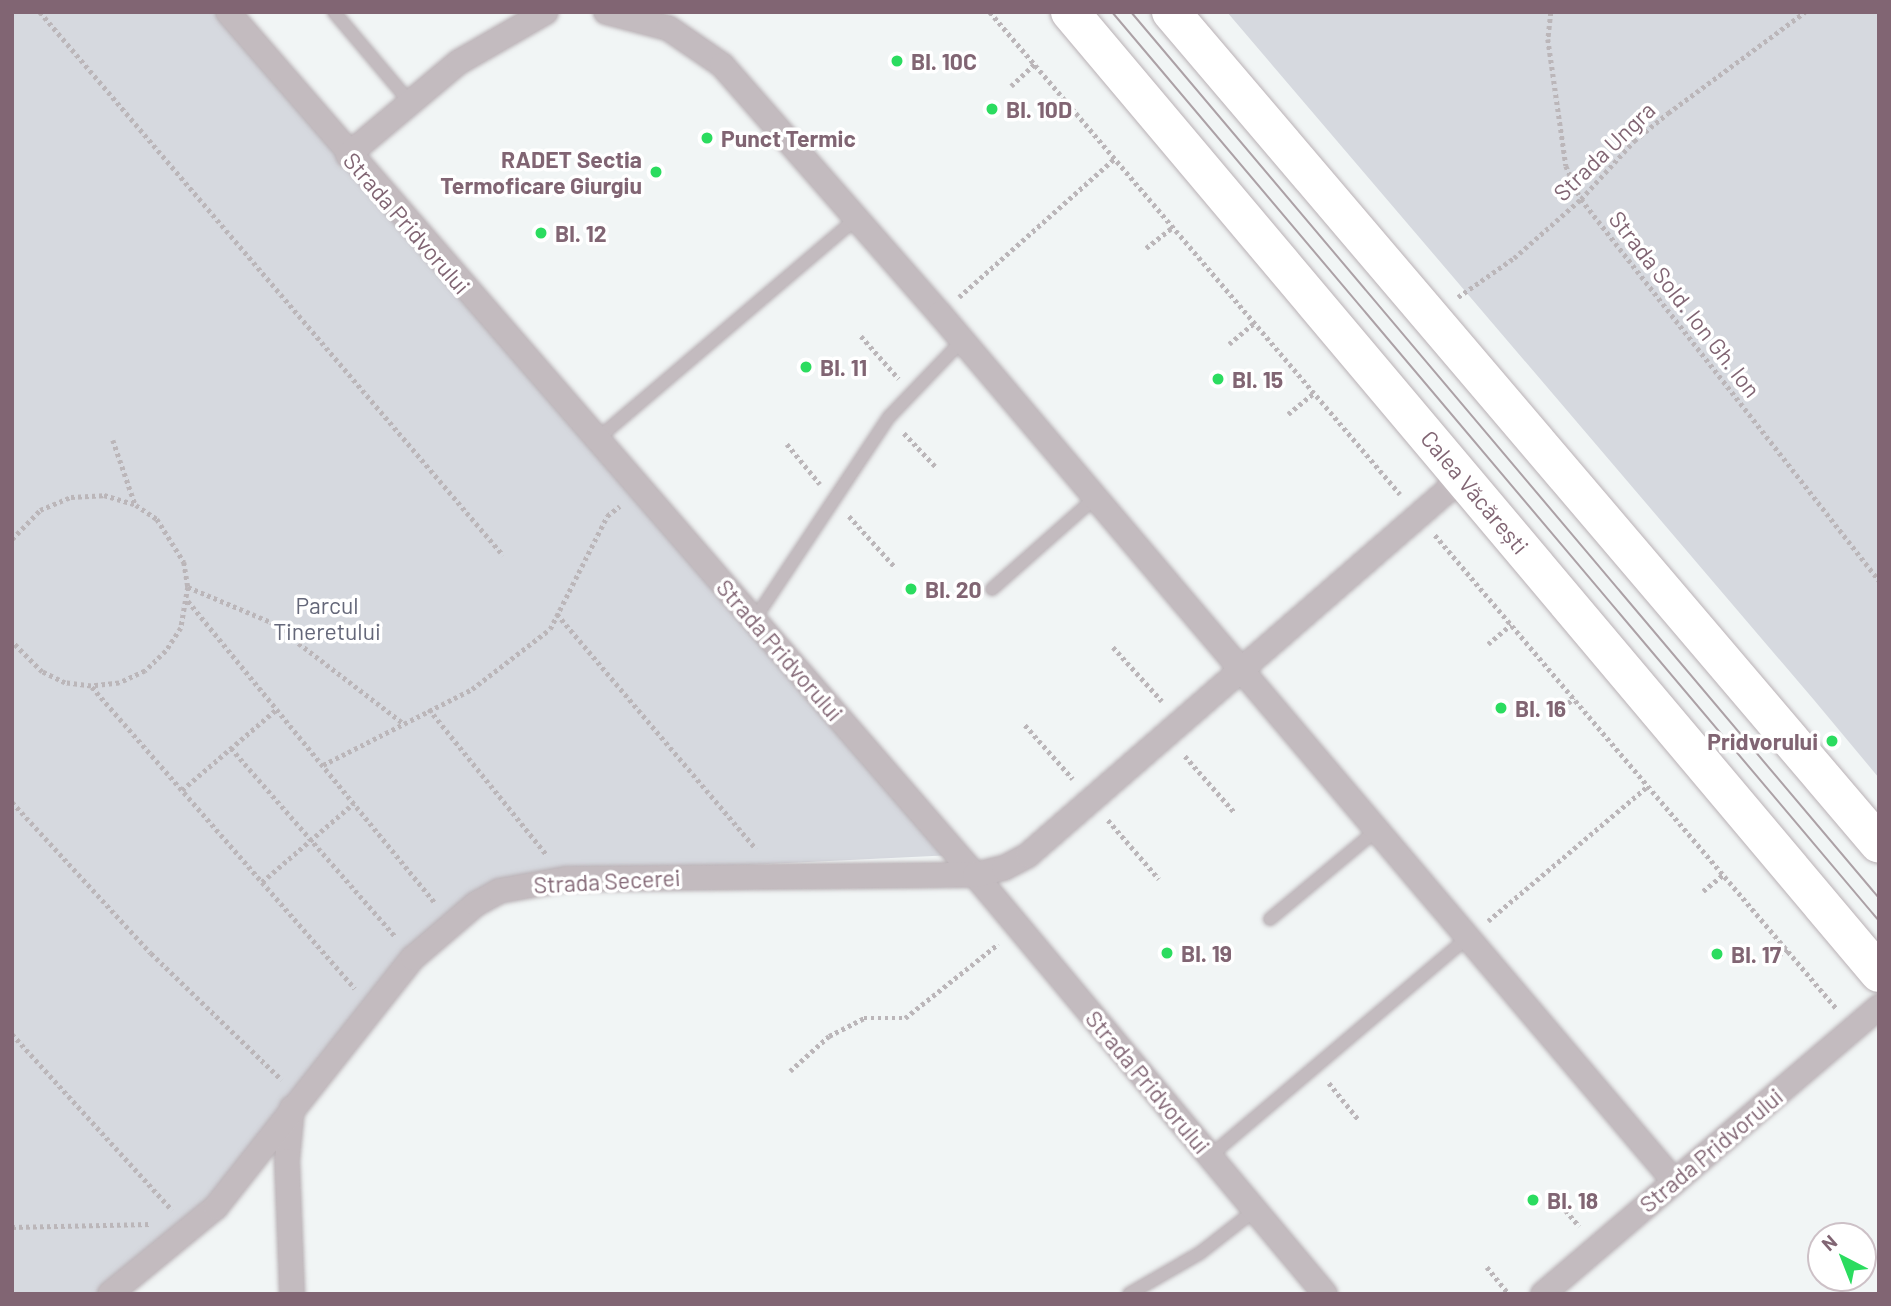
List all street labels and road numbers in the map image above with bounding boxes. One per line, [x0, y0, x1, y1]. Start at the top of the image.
street label: Strada Ungra [1547, 96, 1661, 206]
street label: Strada Pridvorului [338, 147, 476, 299]
street label: Strada Sold. Ion Gh. Ion [1604, 205, 1766, 403]
street label: Calea Văcărești [1415, 425, 1535, 559]
street label: Strada Pridvorului [711, 574, 849, 726]
street label: Strada Secerei [533, 863, 681, 899]
street label: Strada Pridvorului [1080, 1005, 1216, 1159]
street label: Strada Pridvorului [1634, 1082, 1788, 1218]

